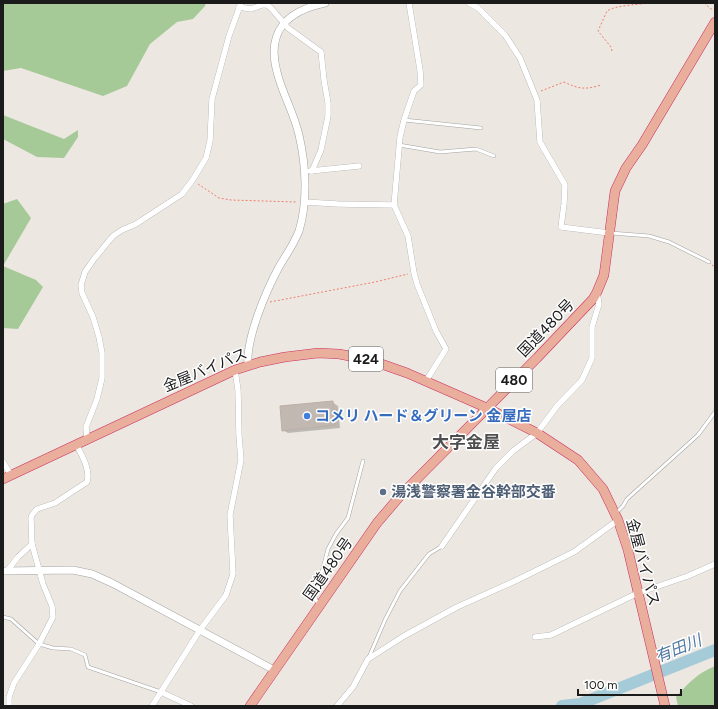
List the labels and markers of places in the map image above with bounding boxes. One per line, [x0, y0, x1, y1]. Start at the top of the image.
place label: コメリ ハード＆グリーン 金屋店 [315, 407, 531, 425]
marker: コメリ ハード＆グリーン 金屋店 [302, 411, 312, 421]
place label: 湯浅警察署金谷幹部交番 [391, 483, 556, 501]
marker: 湯浅警察署金谷幹部交番 [378, 487, 388, 497]

